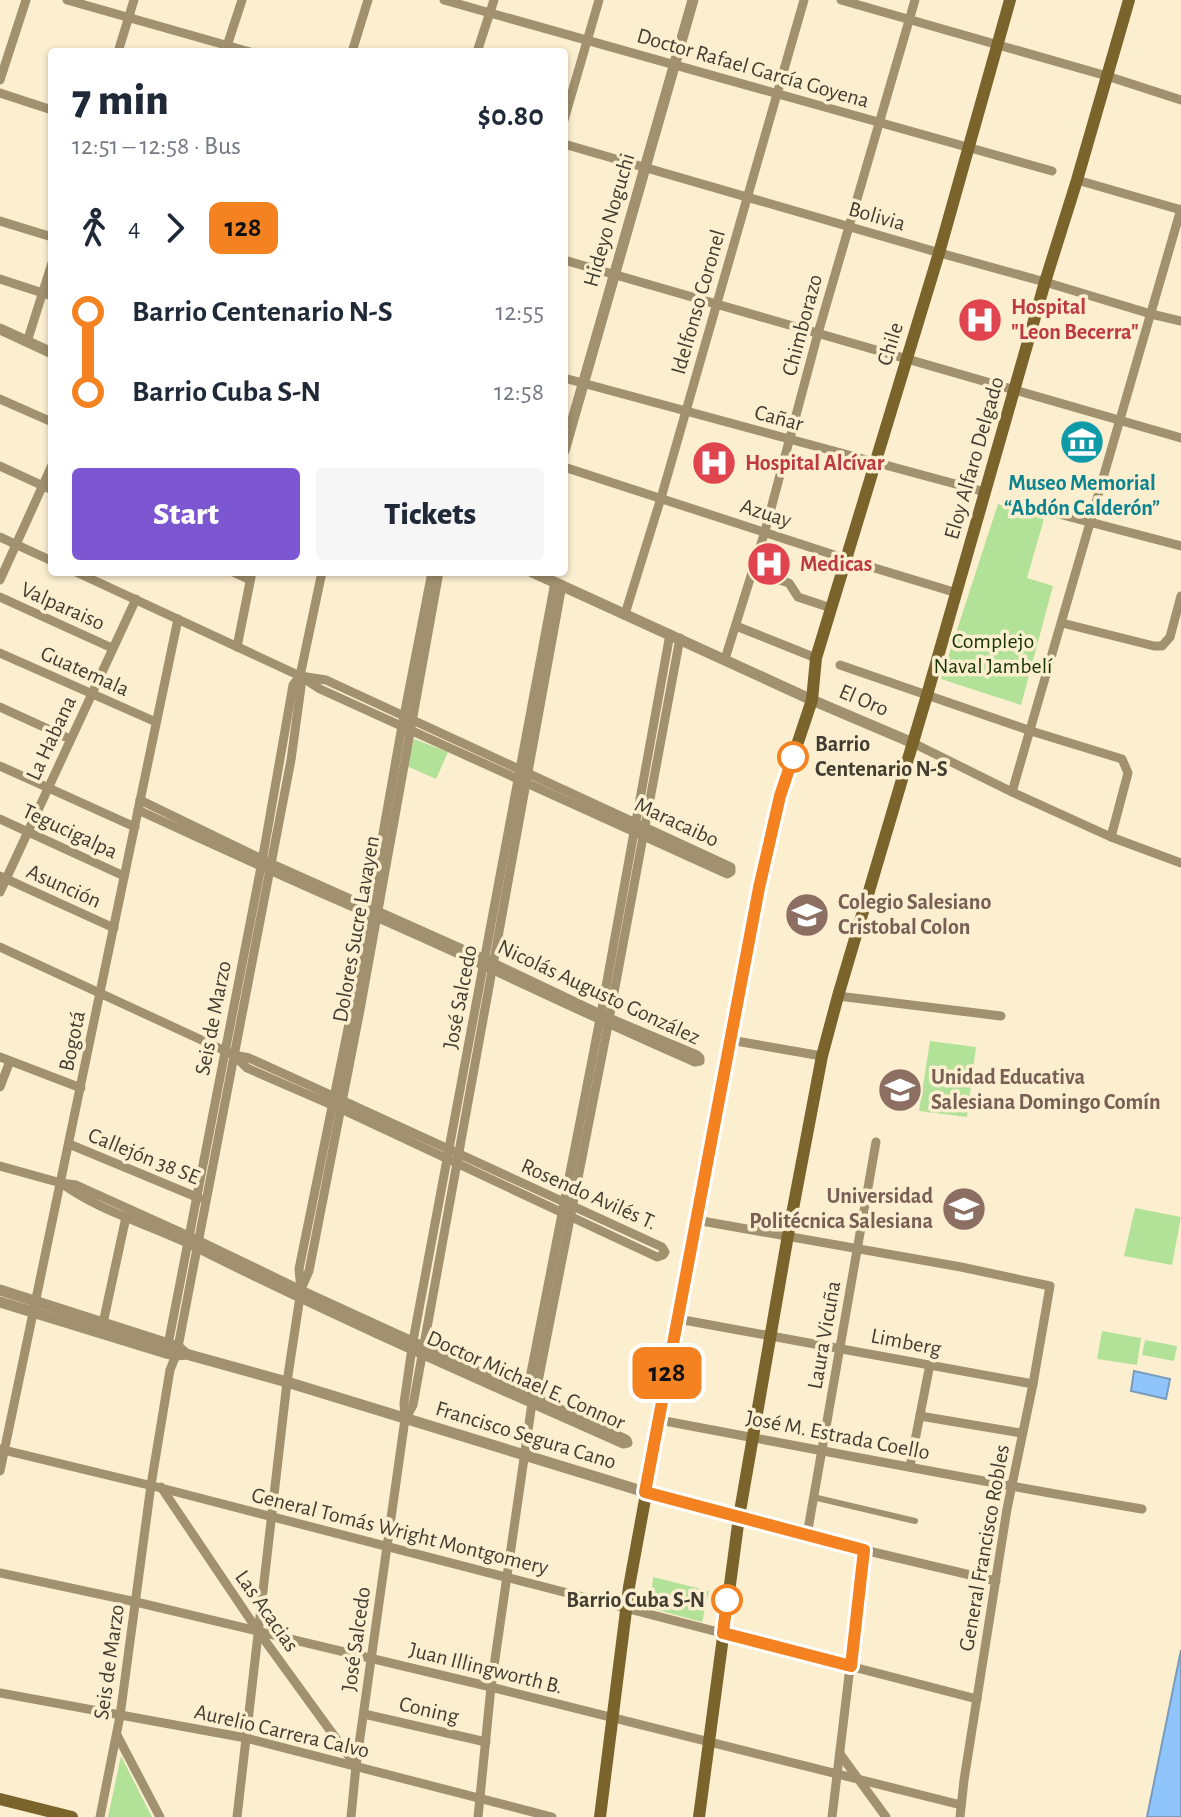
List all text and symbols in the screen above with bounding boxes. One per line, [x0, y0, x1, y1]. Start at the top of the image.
street label: Doctor Rafael García Goyena [634, 24, 872, 112]
text: 7 min [72, 79, 169, 123]
text: $0.80 [478, 101, 544, 131]
text: 12:51 – 12:58 · Bus [72, 133, 241, 159]
street label: Hideyo Noguchi [579, 151, 639, 289]
street label: Bolivia [846, 197, 908, 235]
icon: walk [72, 206, 116, 250]
icon: forward [153, 206, 197, 250]
text: 128 [225, 214, 262, 242]
text: 4 [128, 215, 141, 241]
street label: Idelfonso Coronel [667, 227, 729, 377]
street label: Chimborazo [778, 272, 826, 378]
hospital icon: Hospital "Leon Becerra" [956, 296, 1004, 344]
place label: Hospital "Leon Becerra" [1011, 296, 1139, 343]
text: Barrio Centenario N-S [132, 297, 393, 327]
text: 12:55 [496, 299, 544, 325]
street label: Chile [873, 320, 907, 368]
street label: Eloy Alfaro Delgado [940, 374, 1008, 542]
text: Barrio Cuba S-N [132, 377, 321, 407]
text: 12:58 [494, 379, 544, 405]
street label: Cañar [752, 401, 806, 435]
museum icon: Museo Memorial “Abdón Calderón” [1058, 418, 1106, 466]
hospital icon: Hospital Alcívar [690, 439, 738, 487]
place label: Hospital Alcívar [745, 452, 885, 474]
button: Start [72, 468, 300, 560]
button: Tickets [316, 468, 544, 560]
place label: Museo Memorial “Abdón Calderón” [1004, 472, 1160, 519]
street label: Azuay [738, 494, 795, 532]
hospital icon: Medicas [745, 540, 793, 588]
place label: Medicas [800, 553, 872, 575]
street label: Valparaiso [18, 578, 108, 634]
park label: Complejo Naval Jambelí [934, 630, 1053, 677]
street label: Guatemala [37, 642, 133, 700]
street label: El Oro [836, 680, 892, 720]
street label: La Habana [22, 692, 80, 784]
place label: Barrio Centenario N-S [815, 733, 948, 780]
marker: Barrio Centenario N-S [778, 742, 808, 772]
street label: Maracaibo [632, 793, 722, 851]
street label: Tegucigalpa [19, 799, 121, 863]
street label: Dolores Sucre Lavayen [329, 834, 383, 1024]
street label: Asunción [23, 860, 105, 912]
school or university icon: Colegio Salesiano Cristobal Colon [783, 891, 831, 939]
place label: Colegio Salesiano Cristobal Colon [838, 891, 991, 938]
street label: Nicolás Augusto González [495, 935, 703, 1049]
street label: José Salcedo [439, 943, 481, 1051]
street label: Seis de Marzo [191, 959, 235, 1077]
street label: Bogotá [55, 1009, 89, 1073]
school or university icon: Unidad Educativa Salesiana Domingo Comín [876, 1066, 924, 1114]
place label: Unidad Educativa Salesiana Domingo Comín [931, 1066, 1161, 1113]
street label: Callejón 38 SE [85, 1124, 203, 1188]
street label: Rosendo Avilés T. [518, 1154, 660, 1234]
place label: Universidad Politécnica Salesiana [749, 1185, 933, 1232]
school or university icon: Universidad Politécnica Salesiana [940, 1185, 988, 1233]
street label: Laura Vicuña [804, 1279, 844, 1391]
street label: Limberg [869, 1324, 943, 1360]
street label: Doctor Michael E. Connor [424, 1326, 628, 1434]
line badge: 128 [621, 1347, 713, 1399]
text: 128 [648, 1359, 686, 1387]
street label: Francisco Segura Cano [433, 1397, 619, 1473]
street label: José M. Estrada Coello [744, 1406, 932, 1464]
street label: General Francisco Robles [955, 1443, 1013, 1653]
street label: General Tomás Wright Montgomery [249, 1483, 551, 1579]
street label: Las Acacias [231, 1566, 303, 1656]
street label: José Salcedo [338, 1585, 374, 1693]
marker: Barrio Cuba S-N [712, 1585, 742, 1615]
place label: Barrio Cuba S-N [566, 1589, 705, 1611]
street label: Seis de Marzo [90, 1603, 128, 1721]
street label: Juan Illingworth B. [407, 1638, 565, 1698]
street label: Coning [397, 1692, 461, 1728]
street label: Aurelio Carrera Calvo [192, 1700, 372, 1762]

